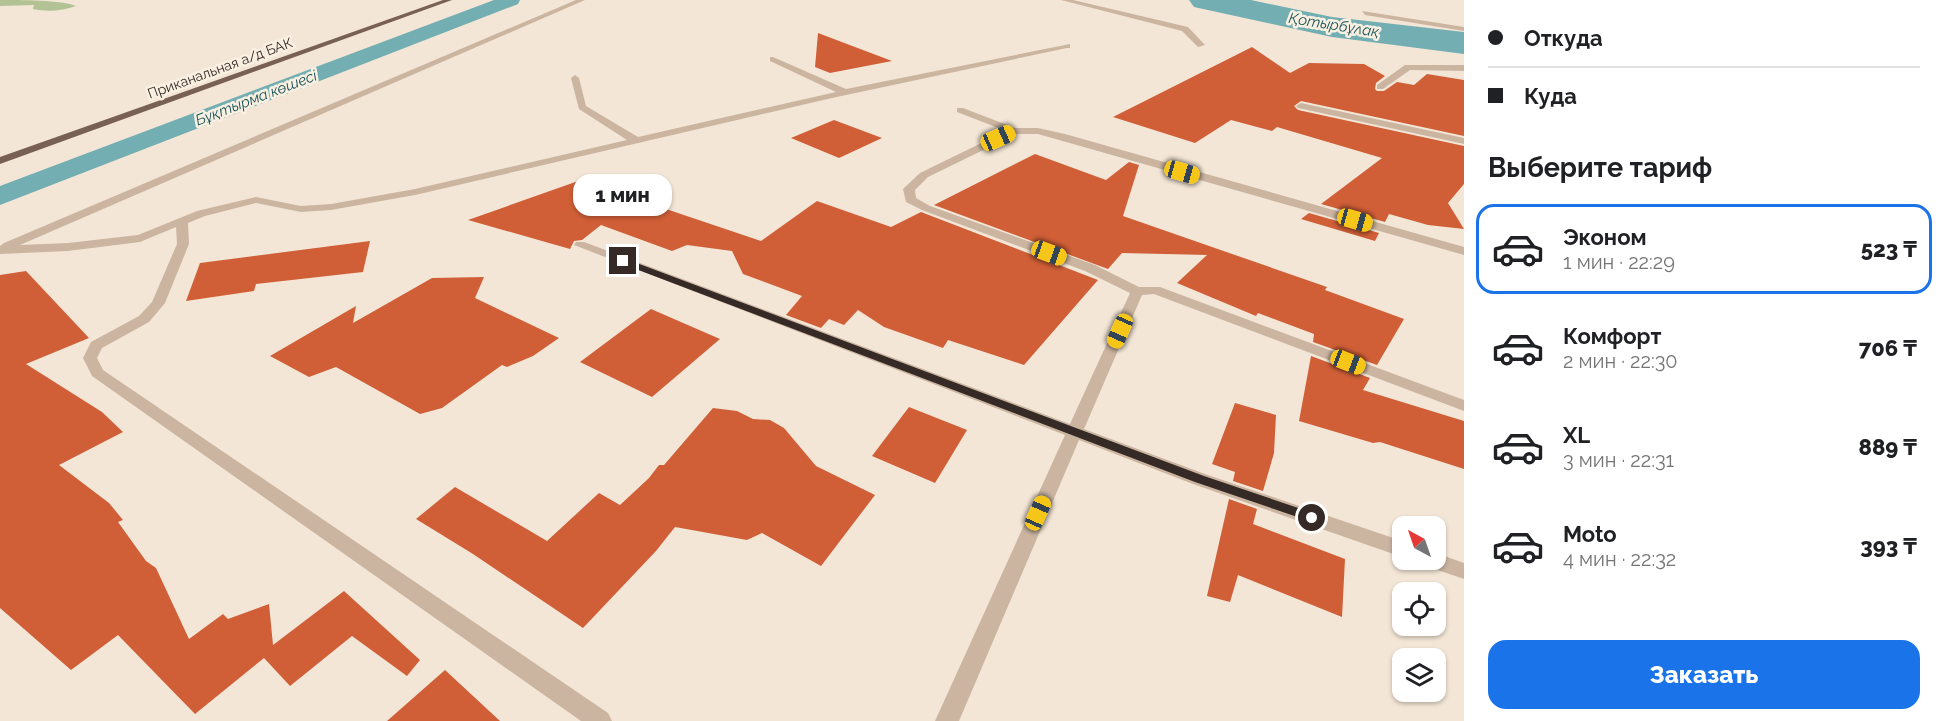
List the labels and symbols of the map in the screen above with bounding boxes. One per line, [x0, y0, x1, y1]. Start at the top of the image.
water label: Қотырбұлақ [1287, 9, 1381, 41]
street label: Приканальная а/д БАК [145, 34, 295, 102]
water label: Бұқтырма көшесі [193, 66, 320, 129]
car [978, 122, 1018, 154]
car [1162, 158, 1202, 186]
callout: 1 мин [574, 174, 672, 216]
car [1335, 206, 1375, 234]
car [1029, 238, 1069, 268]
route end [609, 247, 636, 274]
car [1104, 311, 1136, 351]
car [1328, 347, 1368, 377]
car [1022, 493, 1054, 533]
route start [1298, 504, 1325, 531]
north arrow [1392, 516, 1446, 570]

